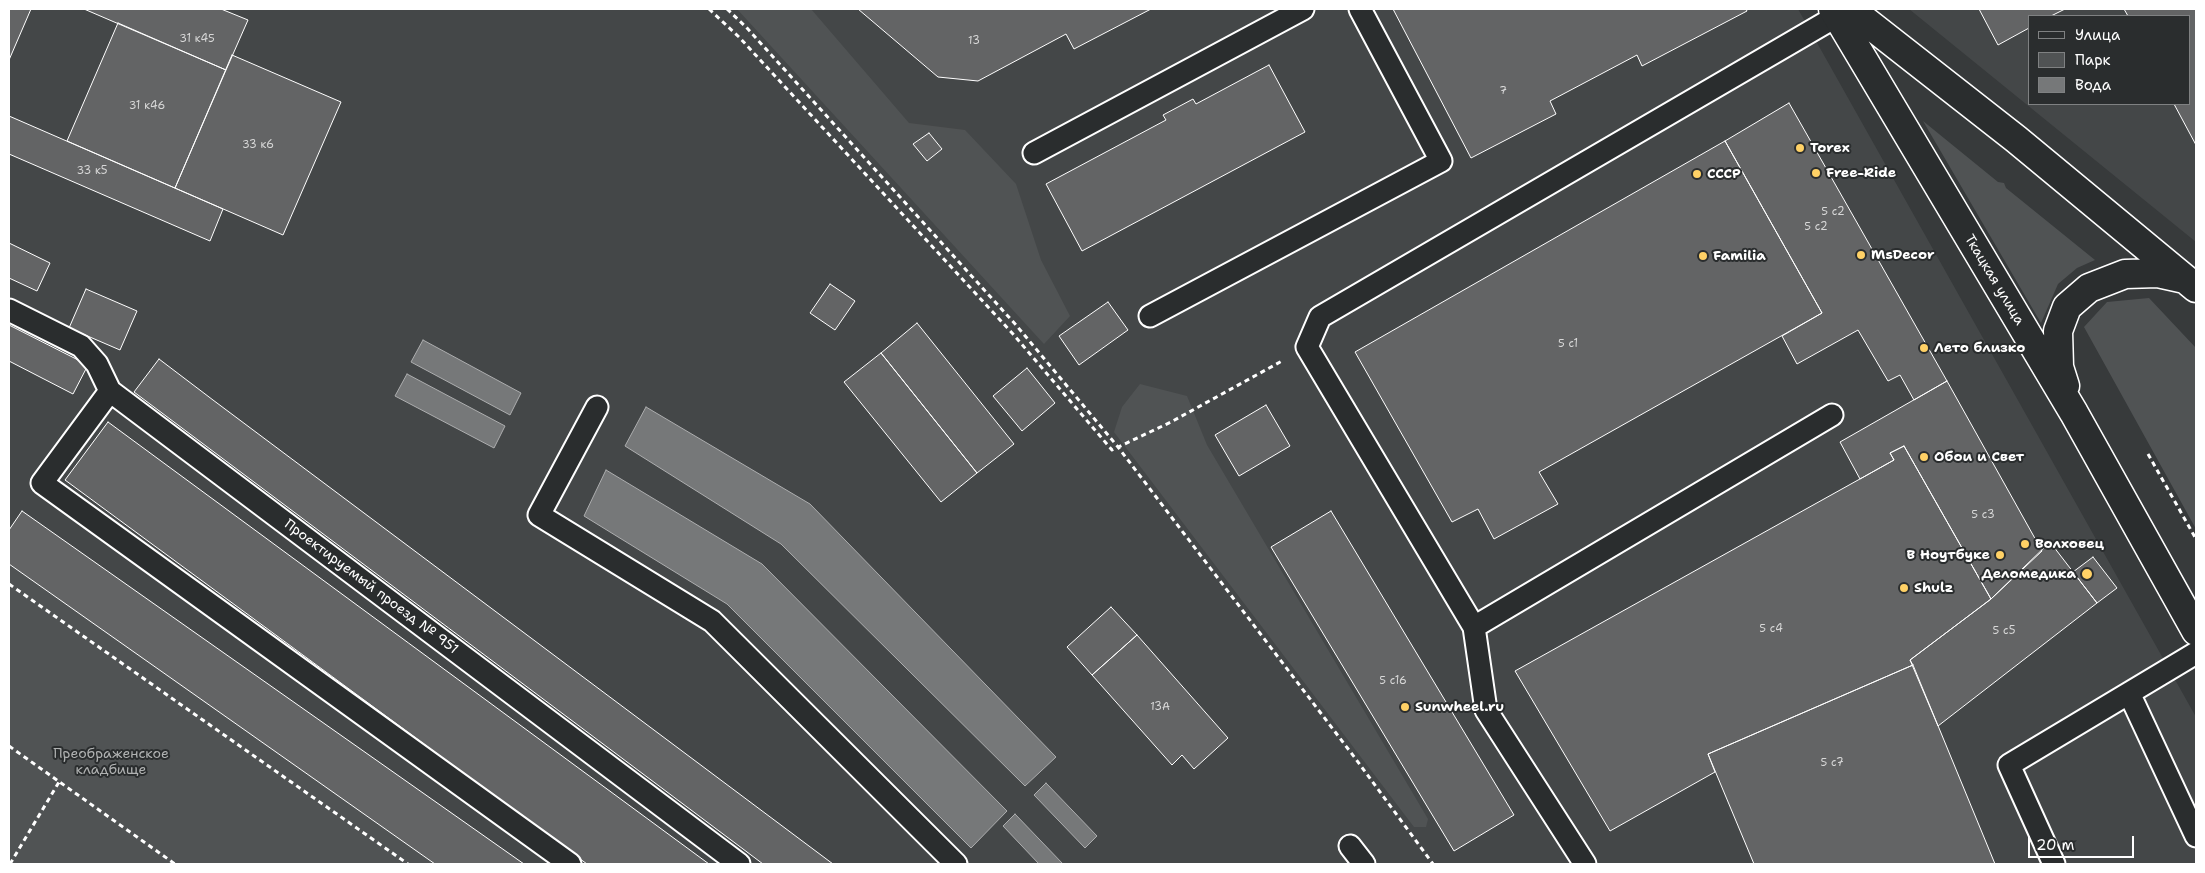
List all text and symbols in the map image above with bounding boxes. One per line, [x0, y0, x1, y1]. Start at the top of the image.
legend [2028, 15, 2190, 105]
text: Улица [2075, 25, 2120, 45]
house number: 31 к45 [179, 32, 215, 46]
house number: 13 [968, 34, 980, 48]
text: Парк [2075, 50, 2111, 70]
text: Вода [2075, 75, 2111, 95]
house number: 7 [1499, 84, 1507, 98]
house number: 31 к46 [129, 99, 165, 113]
house number: 33 к6 [242, 138, 274, 152]
place label: Torex [1810, 140, 1850, 156]
marker: Torex [1794, 142, 1806, 154]
house number: 33 к5 [76, 164, 108, 178]
place label: Free-Ride [1826, 165, 1896, 181]
place label: СССР [1707, 166, 1741, 182]
marker: Free-Ride [1810, 167, 1822, 179]
marker: СССР [1691, 168, 1703, 180]
house number: 5 с2 [1821, 205, 1845, 219]
house number: 5 с2 [1804, 220, 1828, 234]
street label: Ткацкая улица [1960, 232, 2028, 328]
place label: MsDecor [1871, 247, 1934, 263]
place label: Familia [1713, 248, 1766, 264]
marker: MsDecor [1855, 249, 1867, 261]
marker: Familia [1697, 250, 1709, 262]
house number: 5 с1 [1558, 337, 1578, 351]
place label: Лето близко [1934, 340, 2025, 356]
marker: Лето близко [1918, 342, 1930, 354]
place label: Обои и Свет [1934, 449, 2024, 465]
marker: Обои и Свет [1918, 451, 1930, 463]
house number: 5 с3 [1971, 508, 1995, 522]
street label: Проектируемый проезд № 951 [281, 516, 461, 658]
place label: Волховец [2035, 536, 2104, 552]
marker: Волховец [2019, 538, 2031, 550]
place label: В Ноутбуке [1906, 547, 1990, 563]
marker: В Ноутбуке [1994, 549, 2006, 561]
place label: Деломедика [1981, 566, 2076, 582]
marker: Деломедика [2080, 567, 2094, 581]
place label: Shulz [1914, 580, 1953, 596]
marker: Shulz [1898, 582, 1910, 594]
house number: 5 с4 [1759, 622, 1783, 636]
house number: 5 с5 [1993, 624, 2015, 638]
house number: 5 с16 [1379, 674, 1407, 688]
place label: Sunwheel.ru [1415, 699, 1504, 715]
house number: 13А [1150, 700, 1170, 714]
marker: Sunwheel.ru [1399, 701, 1411, 713]
park label: Преображенское кладбище [53, 746, 169, 779]
house number: 5 с7 [1820, 756, 1844, 770]
scale bar [2030, 826, 2136, 858]
text: 20 m [2036, 835, 2075, 855]

